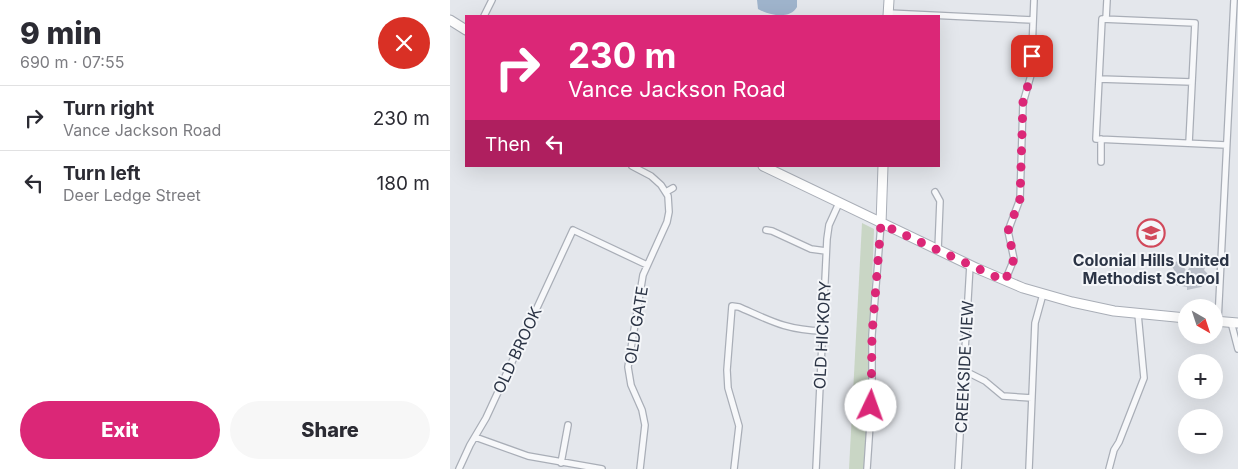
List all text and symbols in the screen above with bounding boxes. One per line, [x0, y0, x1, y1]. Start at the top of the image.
text: 9 min [20, 15, 102, 51]
button: close [378, 17, 430, 69]
text: 230 m [568, 34, 676, 76]
icon: right [485, 35, 550, 100]
pin [1011, 35, 1053, 77]
icon: arrive [1018, 42, 1046, 70]
text: 690 m · 07:55 [20, 52, 124, 72]
text: Vance Jackson Road [568, 76, 786, 102]
text: Turn right [63, 97, 154, 120]
icon: right [20, 104, 48, 132]
text: 230 m [373, 107, 430, 130]
text: Vance Jackson Road [63, 120, 221, 140]
icon: left [541, 130, 569, 158]
text: Then [485, 133, 531, 156]
text: Turn left [63, 162, 141, 185]
icon: left [20, 169, 48, 197]
text: 180 m [377, 172, 430, 195]
text: Deer Ledge Street [63, 185, 201, 205]
school or university icon: Colonial Hills United Methodist School [1136, 218, 1166, 248]
place label: Colonial Hills United Methodist School [1073, 250, 1229, 288]
street label: OLD HICKORY [809, 280, 835, 390]
street label: OLD GATE [620, 285, 652, 365]
north arrow [1178, 299, 1222, 344]
map controls [1178, 299, 1223, 454]
street label: CREEKSIDE VIEW [951, 300, 977, 434]
street label: OLD BROOK [488, 303, 546, 397]
button: + [1178, 354, 1223, 399]
position arrow [844, 379, 896, 431]
button: Exit [20, 401, 220, 459]
button: Share [230, 401, 430, 459]
button: − [1178, 409, 1223, 454]

